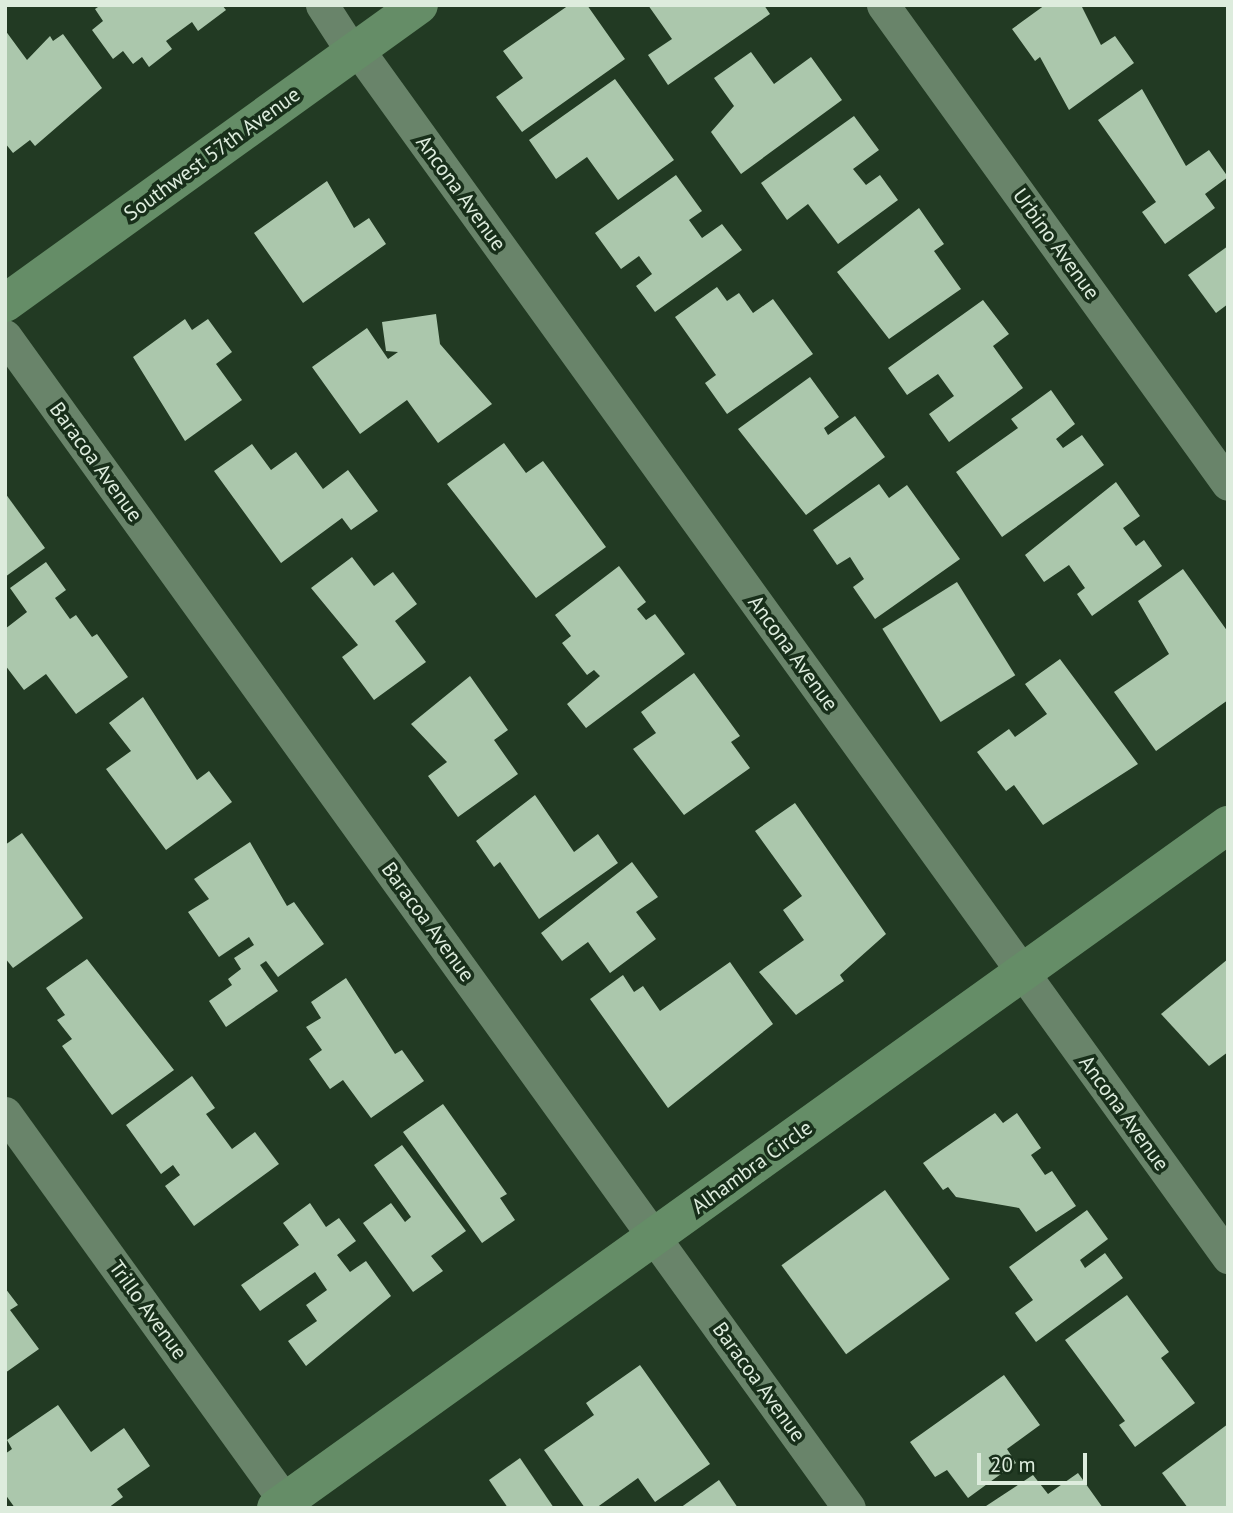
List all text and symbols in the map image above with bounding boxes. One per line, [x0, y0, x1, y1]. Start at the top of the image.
street label: Southwest 57th Avenue [119, 82, 305, 226]
street label: Ancona Avenue [411, 130, 511, 256]
street label: Urbino Avenue [1007, 183, 1105, 305]
street label: Baracoa Avenue [44, 397, 148, 527]
street label: Ancona Avenue [743, 590, 843, 716]
street label: Baracoa Avenue [376, 857, 480, 987]
street label: Ancona Avenue [1074, 1050, 1174, 1176]
street label: Alhambra Circle [687, 1115, 817, 1219]
street label: Trillo Avenue [103, 1255, 193, 1365]
street label: Baracoa Avenue [707, 1317, 811, 1447]
scale bar [981, 1440, 1091, 1484]
text: 20 m [990, 1451, 1036, 1478]

